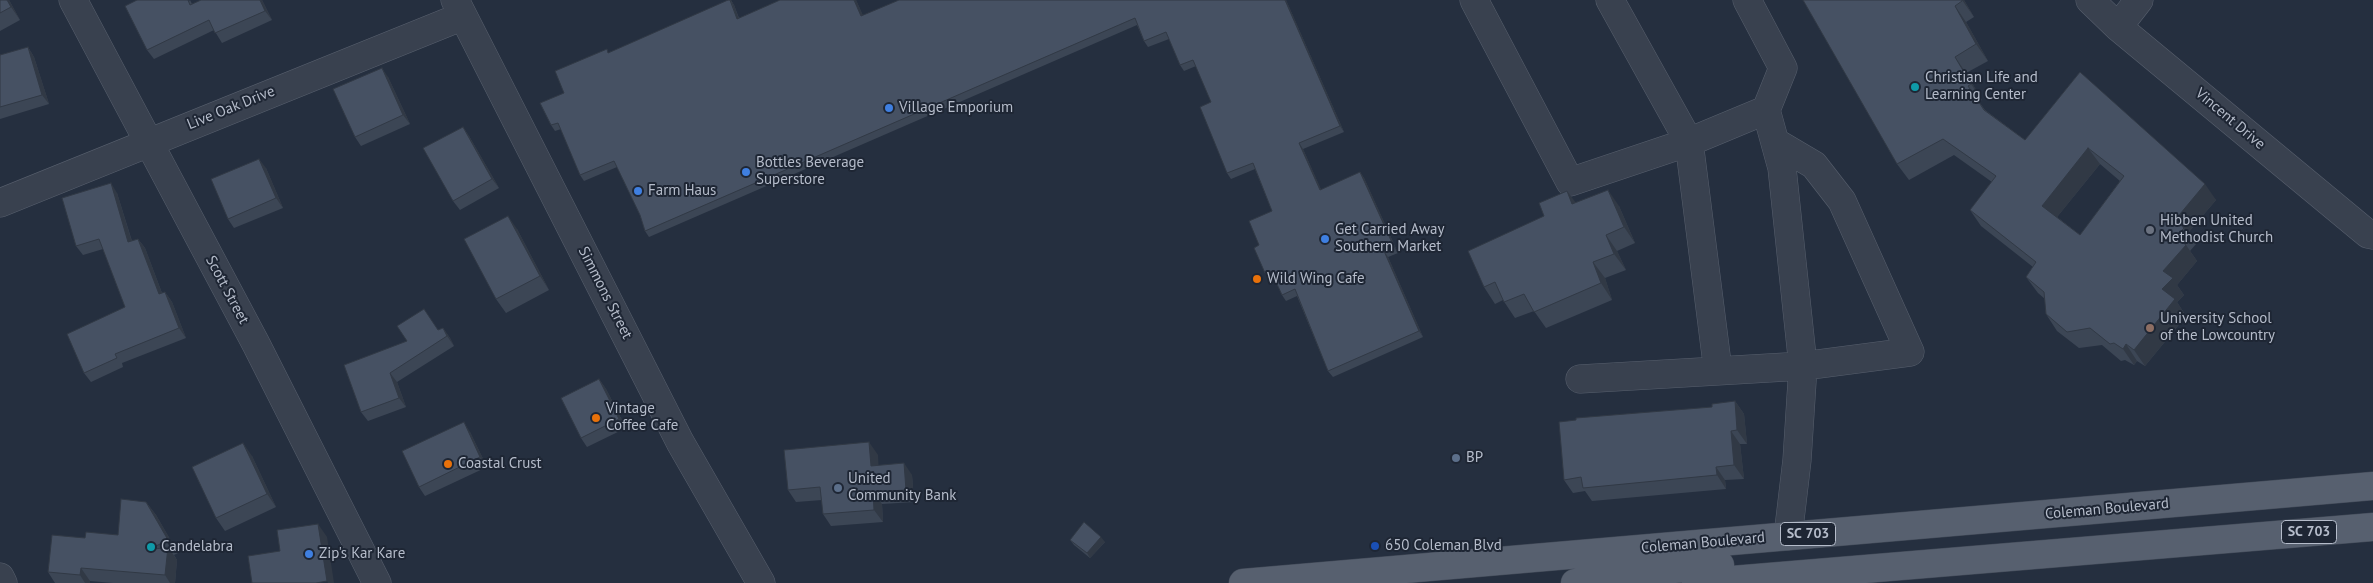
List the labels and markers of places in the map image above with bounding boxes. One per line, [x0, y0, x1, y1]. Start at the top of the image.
place label: Christian Life and Learning Center [1925, 69, 2038, 104]
marker: Christian Life and Learning Center [1909, 81, 1921, 93]
place label: Village Emporium [899, 99, 1013, 117]
marker: Village Emporium [883, 102, 895, 114]
place label: Bottles Beverage Superstore [756, 154, 864, 189]
marker: Bottles Beverage Superstore [740, 166, 752, 178]
place label: Farm Haus [648, 182, 716, 200]
marker: Farm Haus [632, 185, 644, 197]
place label: Hibben United Methodist Church [2160, 212, 2273, 247]
place label: Get Carried Away Southern Market [1335, 221, 1444, 256]
marker: Hibben United Methodist Church [2144, 224, 2156, 236]
marker: Get Carried Away Southern Market [1319, 233, 1331, 245]
place label: Wild Wing Cafe [1267, 270, 1365, 288]
marker: Wild Wing Cafe [1251, 273, 1263, 285]
place label: University School of the Lowcountry [2160, 310, 2275, 345]
marker: University School of the Lowcountry [2144, 322, 2156, 334]
place label: Vintage Coffee Cafe [606, 400, 678, 435]
marker: Vintage Coffee Cafe [590, 412, 602, 424]
place label: BP [1466, 449, 1483, 467]
marker: BP [1450, 452, 1462, 464]
place label: Coastal Crust [458, 455, 542, 473]
marker: Coastal Crust [442, 458, 454, 470]
place label: United Community Bank [848, 470, 956, 505]
marker: United Community Bank [832, 482, 844, 494]
place label: 650 Coleman Blvd [1385, 537, 1502, 555]
place label: Candelabra [161, 538, 233, 556]
marker: 650 Coleman Blvd [1369, 540, 1381, 552]
marker: Candelabra [145, 541, 157, 553]
place label: Zip's Kar Kare [319, 545, 405, 563]
marker: Zip's Kar Kare [303, 548, 315, 560]

